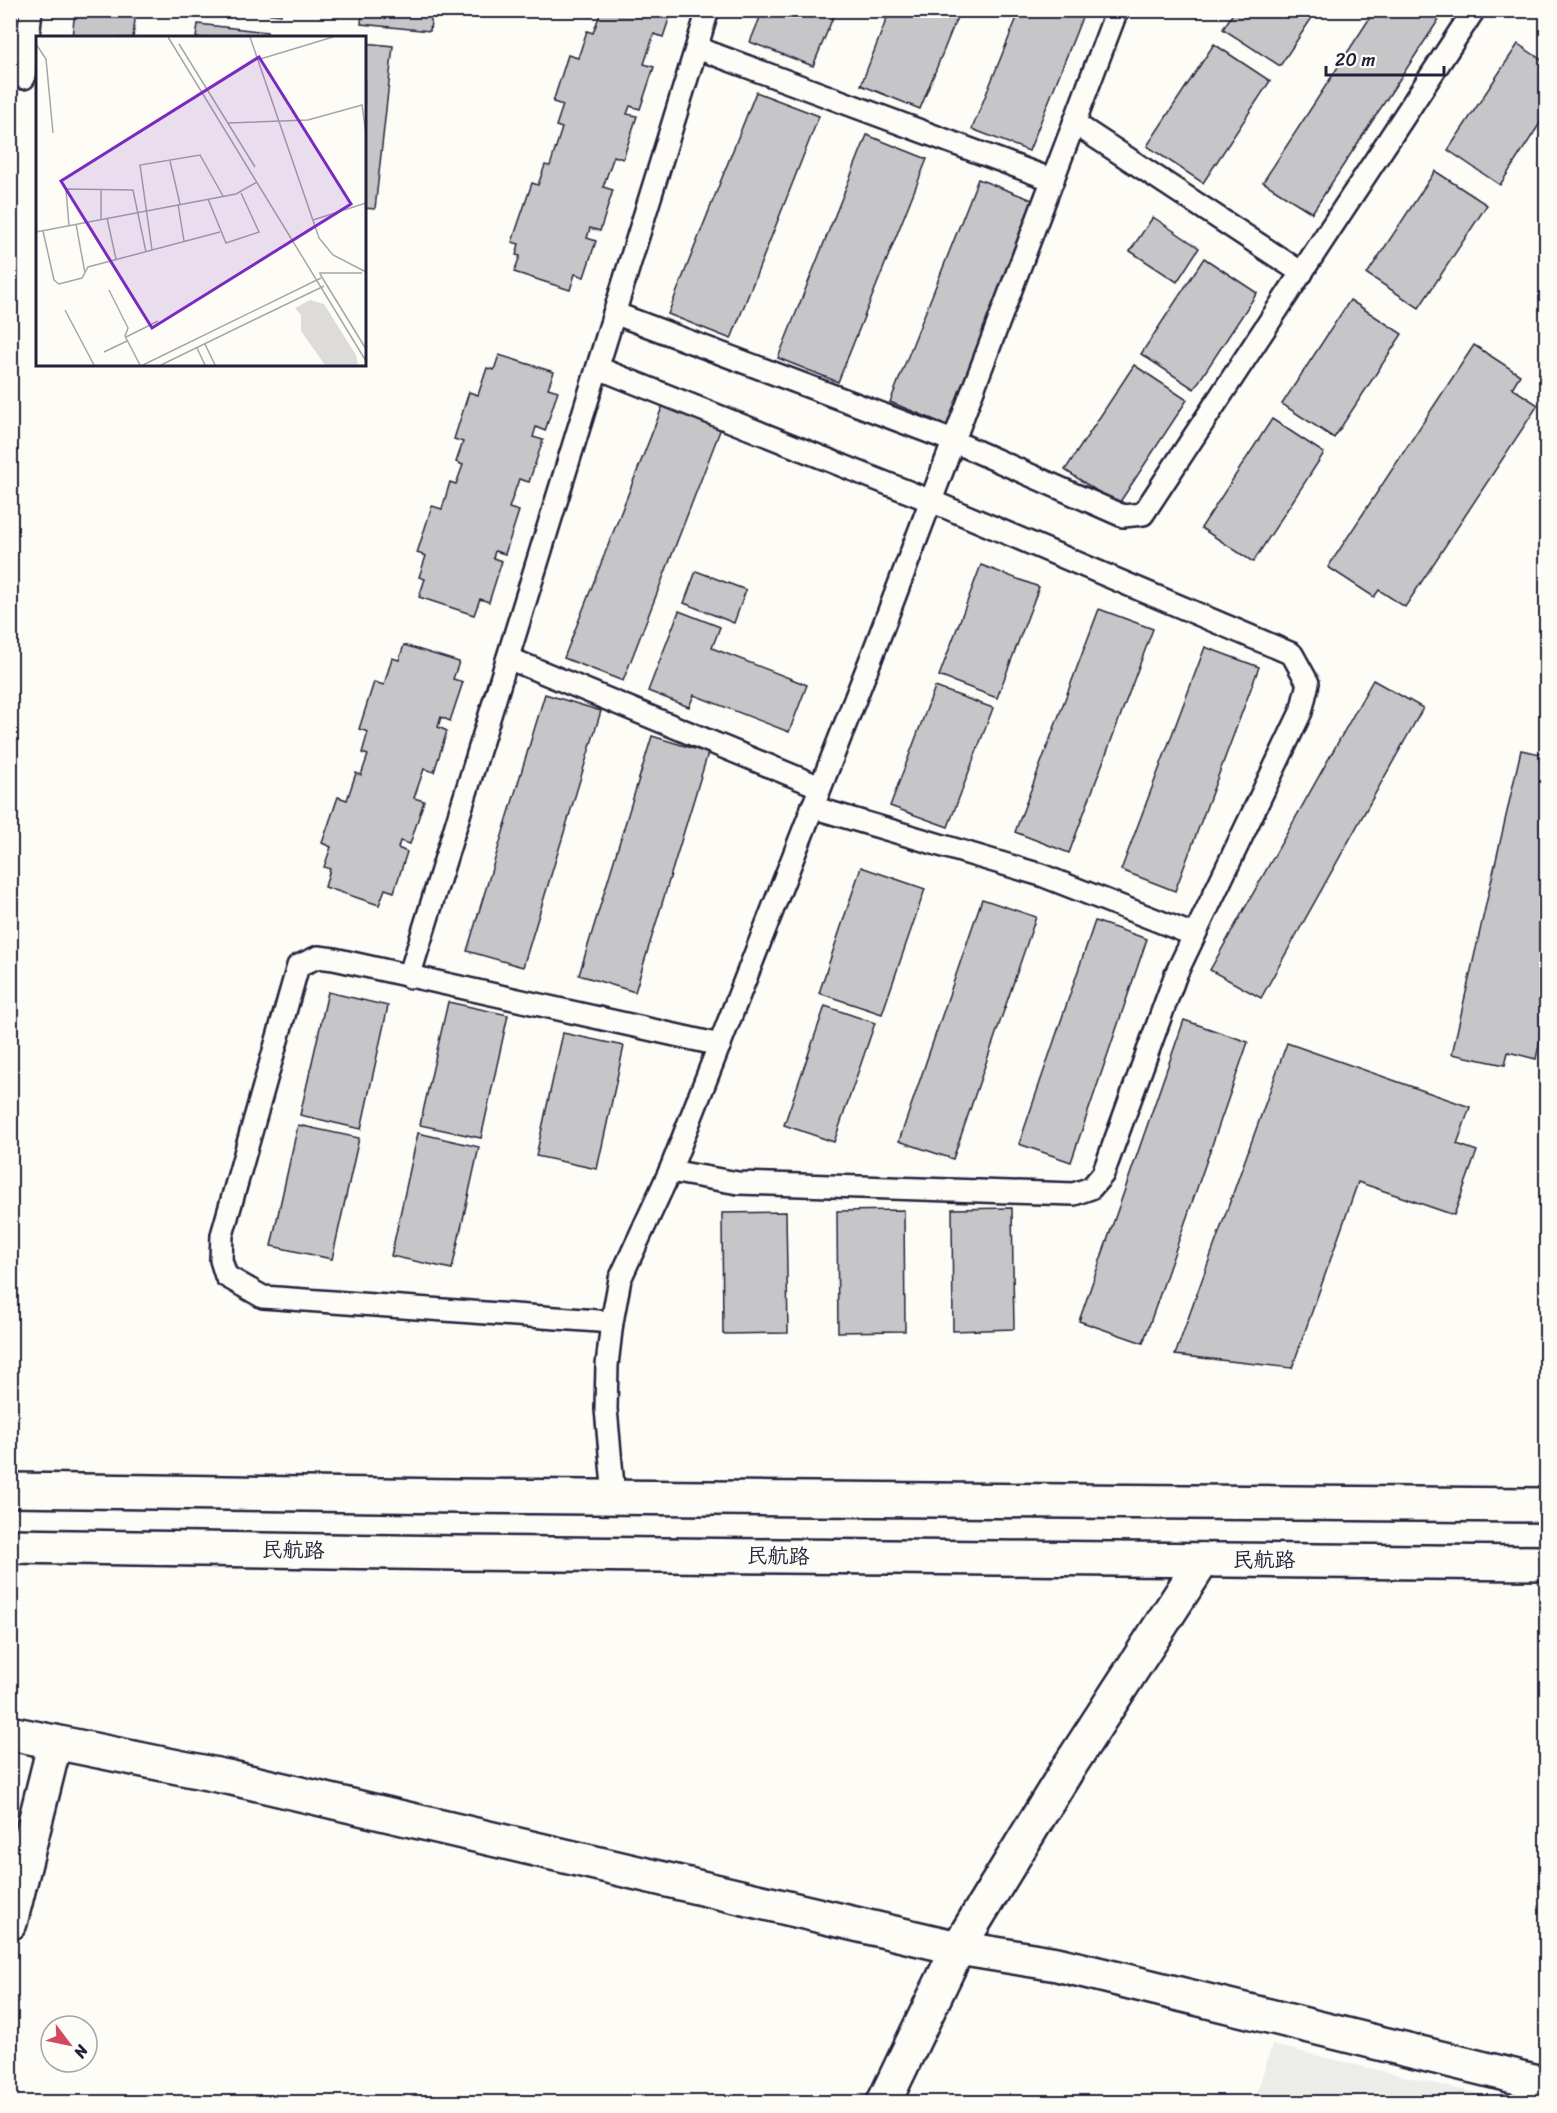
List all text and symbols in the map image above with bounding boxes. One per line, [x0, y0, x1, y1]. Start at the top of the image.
inset map [36, 36, 366, 366]
scale bar [1326, 39, 1444, 77]
text: 20 m [1335, 44, 1375, 76]
street label: 民航路 [261, 1530, 325, 1570]
street label: 民航路 [746, 1536, 810, 1576]
street label: 民航路 [1233, 1541, 1296, 1579]
north arrow [39, 2014, 99, 2074]
text: N [66, 2038, 97, 2065]

